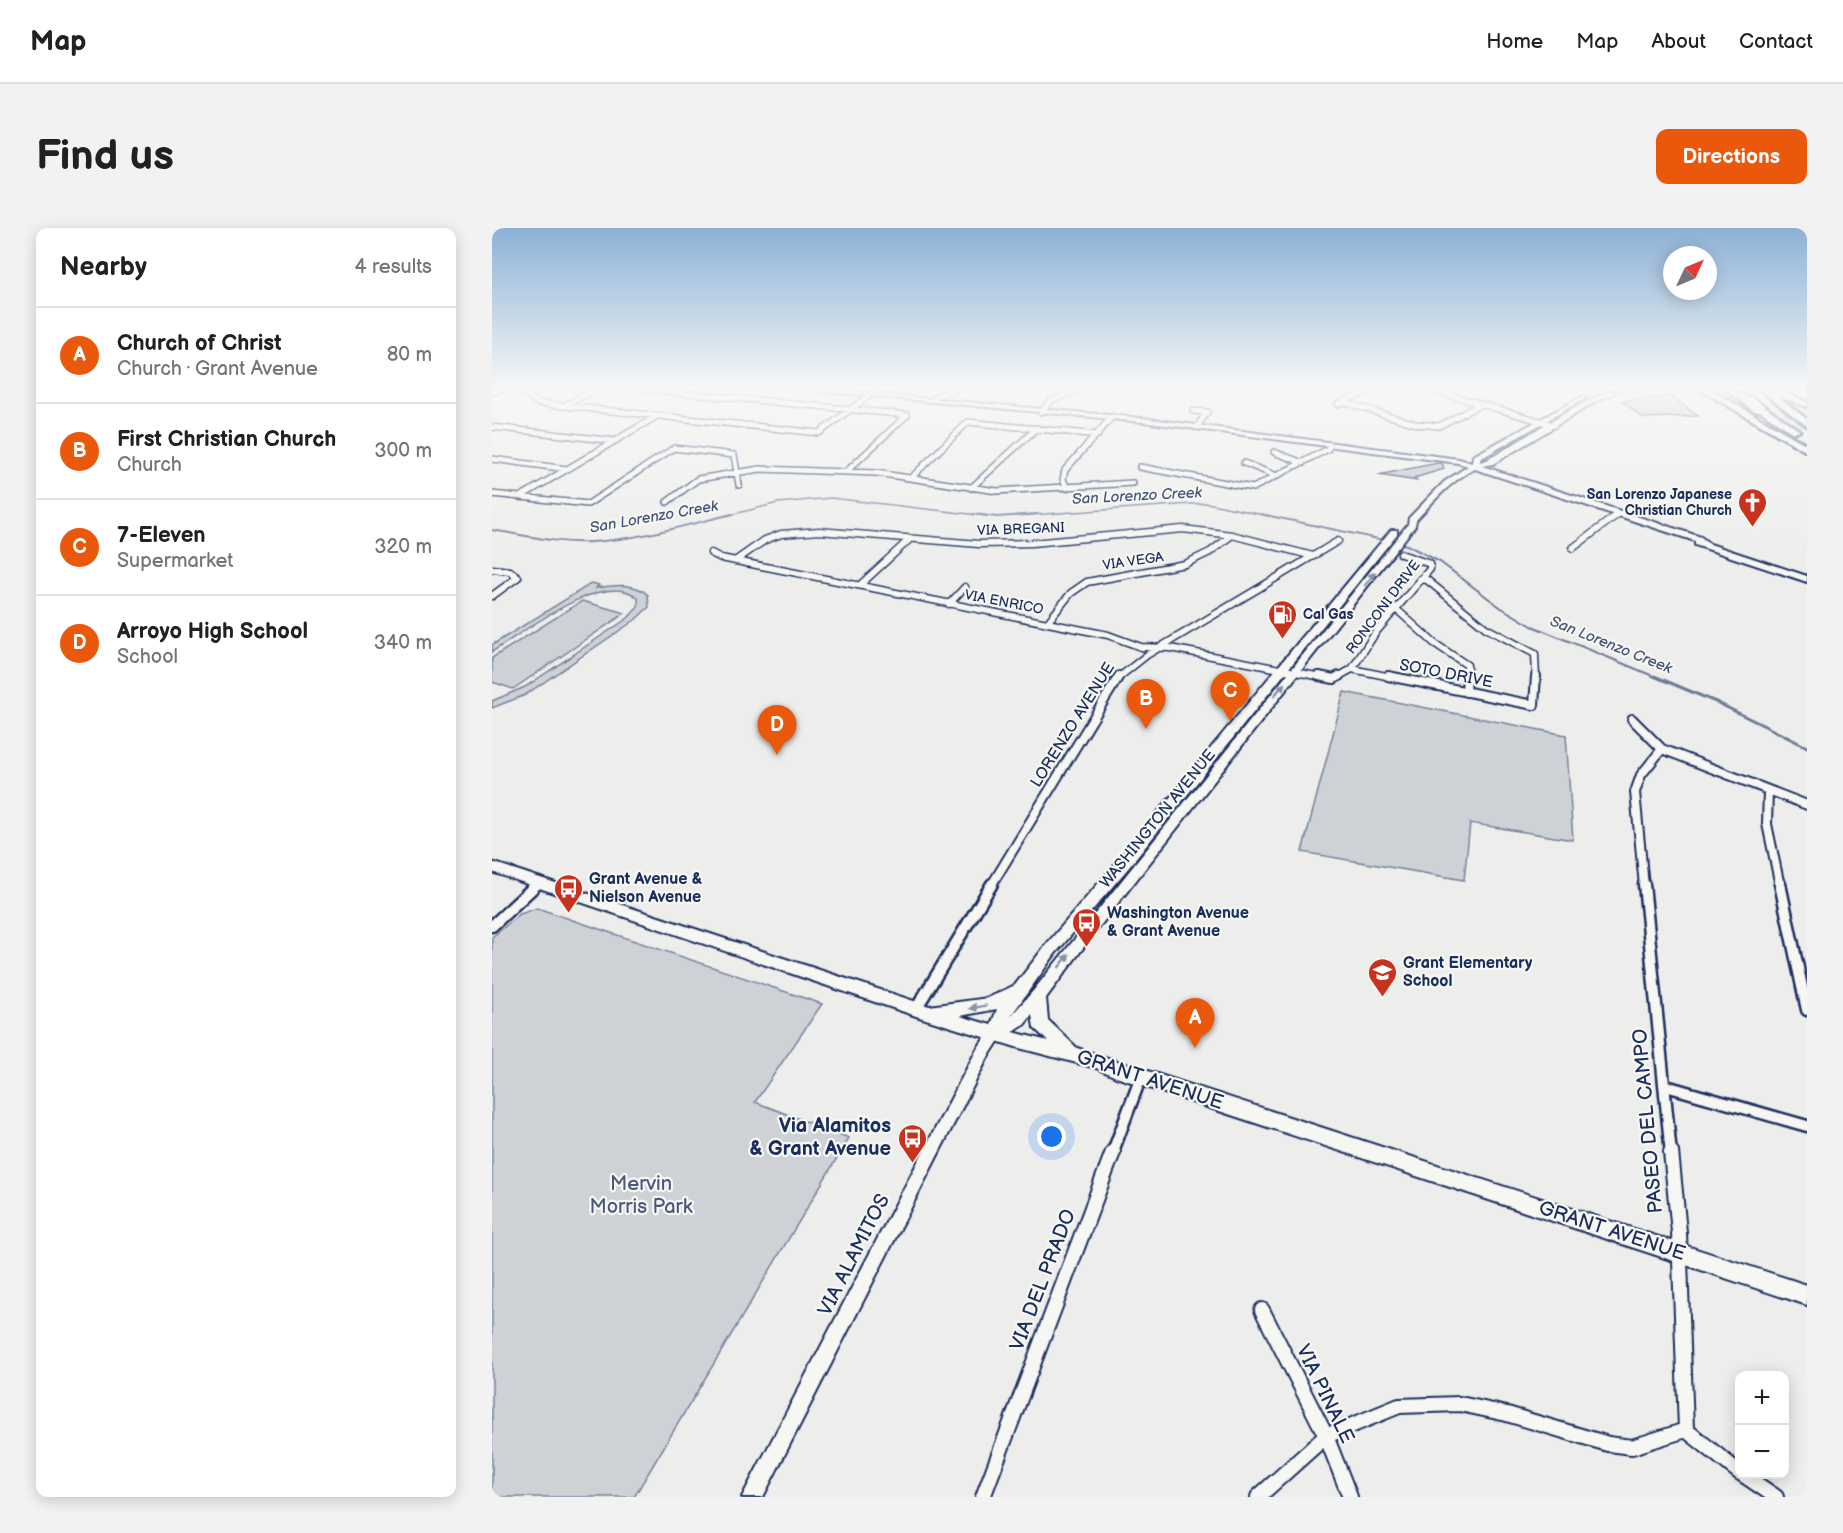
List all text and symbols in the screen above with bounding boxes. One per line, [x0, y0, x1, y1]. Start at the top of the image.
text: Map [30, 25, 86, 58]
text: Home [1486, 29, 1543, 54]
text: Map [1576, 29, 1618, 54]
text: About [1651, 29, 1706, 54]
text: Contact [1739, 29, 1813, 54]
button: Directions [1656, 129, 1807, 184]
text: Find us [36, 131, 174, 182]
north arrow [1663, 246, 1717, 300]
text: Nearby [60, 252, 147, 283]
text: 4 results [354, 255, 432, 279]
text: Church of Christ [117, 330, 282, 357]
text: A [73, 343, 86, 367]
text: 80 m [387, 343, 432, 367]
text: Church · Grant Avenue [117, 357, 318, 381]
text: First Christian Church [117, 426, 336, 453]
text: B [72, 439, 87, 463]
text: 300 m [374, 439, 432, 463]
text: Church [117, 453, 182, 477]
water label: San Lorenzo Creek [1072, 483, 1203, 509]
place label: San Lorenzo Japanese Christian Church [1587, 486, 1732, 519]
church icon: San Lorenzo Japanese Christian Church [1737, 486, 1769, 528]
water label: San Lorenzo Creek [588, 496, 720, 538]
street label: VIA BREGANI [977, 519, 1065, 539]
text: 7-Eleven [117, 522, 206, 549]
text: C [72, 535, 87, 559]
text: 320 m [374, 535, 432, 559]
street label: VIA VEGA [1101, 548, 1165, 574]
text: Supermarket [117, 549, 233, 573]
street label: RONCONI DRIVE [1342, 557, 1424, 657]
one-way arrow [1363, 571, 1375, 586]
street label: VIA ENRICO [963, 586, 1045, 618]
fuel station icon: Cal Gas [1266, 598, 1298, 640]
place label: Cal Gas [1303, 606, 1354, 623]
water label: San Lorenzo Creek [1547, 612, 1675, 678]
text: Arroyo High School [117, 618, 308, 645]
text: D [73, 631, 86, 655]
text: 340 m [374, 631, 432, 655]
text: School [117, 645, 178, 669]
street label: SOTO DRIVE [1398, 656, 1494, 692]
street label: LORENZO AVENUE [1027, 659, 1119, 791]
pin: C [1210, 672, 1250, 721]
pin: B [1126, 680, 1166, 729]
one-way arrow [1273, 682, 1286, 698]
pin: D [758, 706, 796, 755]
street label: WASHINGTON AVENUE [1096, 746, 1220, 892]
place label: Grant Avenue & Nielson Avenue [589, 870, 702, 907]
bus stop icon: Grant Avenue & Nielson Avenue [552, 872, 584, 914]
place label: Washington Avenue & Grant Avenue [1107, 904, 1249, 941]
bus stop icon: Washington Avenue & Grant Avenue [1070, 906, 1102, 948]
one-way arrow [1058, 954, 1070, 969]
place label: Grant Elementary School [1403, 954, 1533, 991]
school or university icon: Grant Elementary School [1366, 956, 1398, 998]
pin: A [1176, 998, 1214, 1048]
one-way arrow [968, 1003, 987, 1012]
street label: PASEO DEL CAMPO [1628, 1028, 1668, 1214]
street label: GRANT AVENUE [1074, 1045, 1226, 1115]
place label: Via Alamitos & Grant Avenue [749, 1114, 891, 1161]
bus stop icon: Via Alamitos & Grant Avenue [896, 1122, 928, 1164]
your location [1037, 1122, 1066, 1151]
park label: Mervin Morris Park [589, 1172, 693, 1219]
street label: VIA ALAMITOS [813, 1190, 895, 1320]
street label: GRANT AVENUE [1536, 1196, 1688, 1266]
street label: VIA DEL PRADO [1005, 1206, 1081, 1354]
street label: VIA PINALE [1291, 1341, 1359, 1447]
map controls [1735, 1371, 1789, 1479]
button: + [1735, 1371, 1789, 1425]
button: − [1735, 1425, 1789, 1479]

